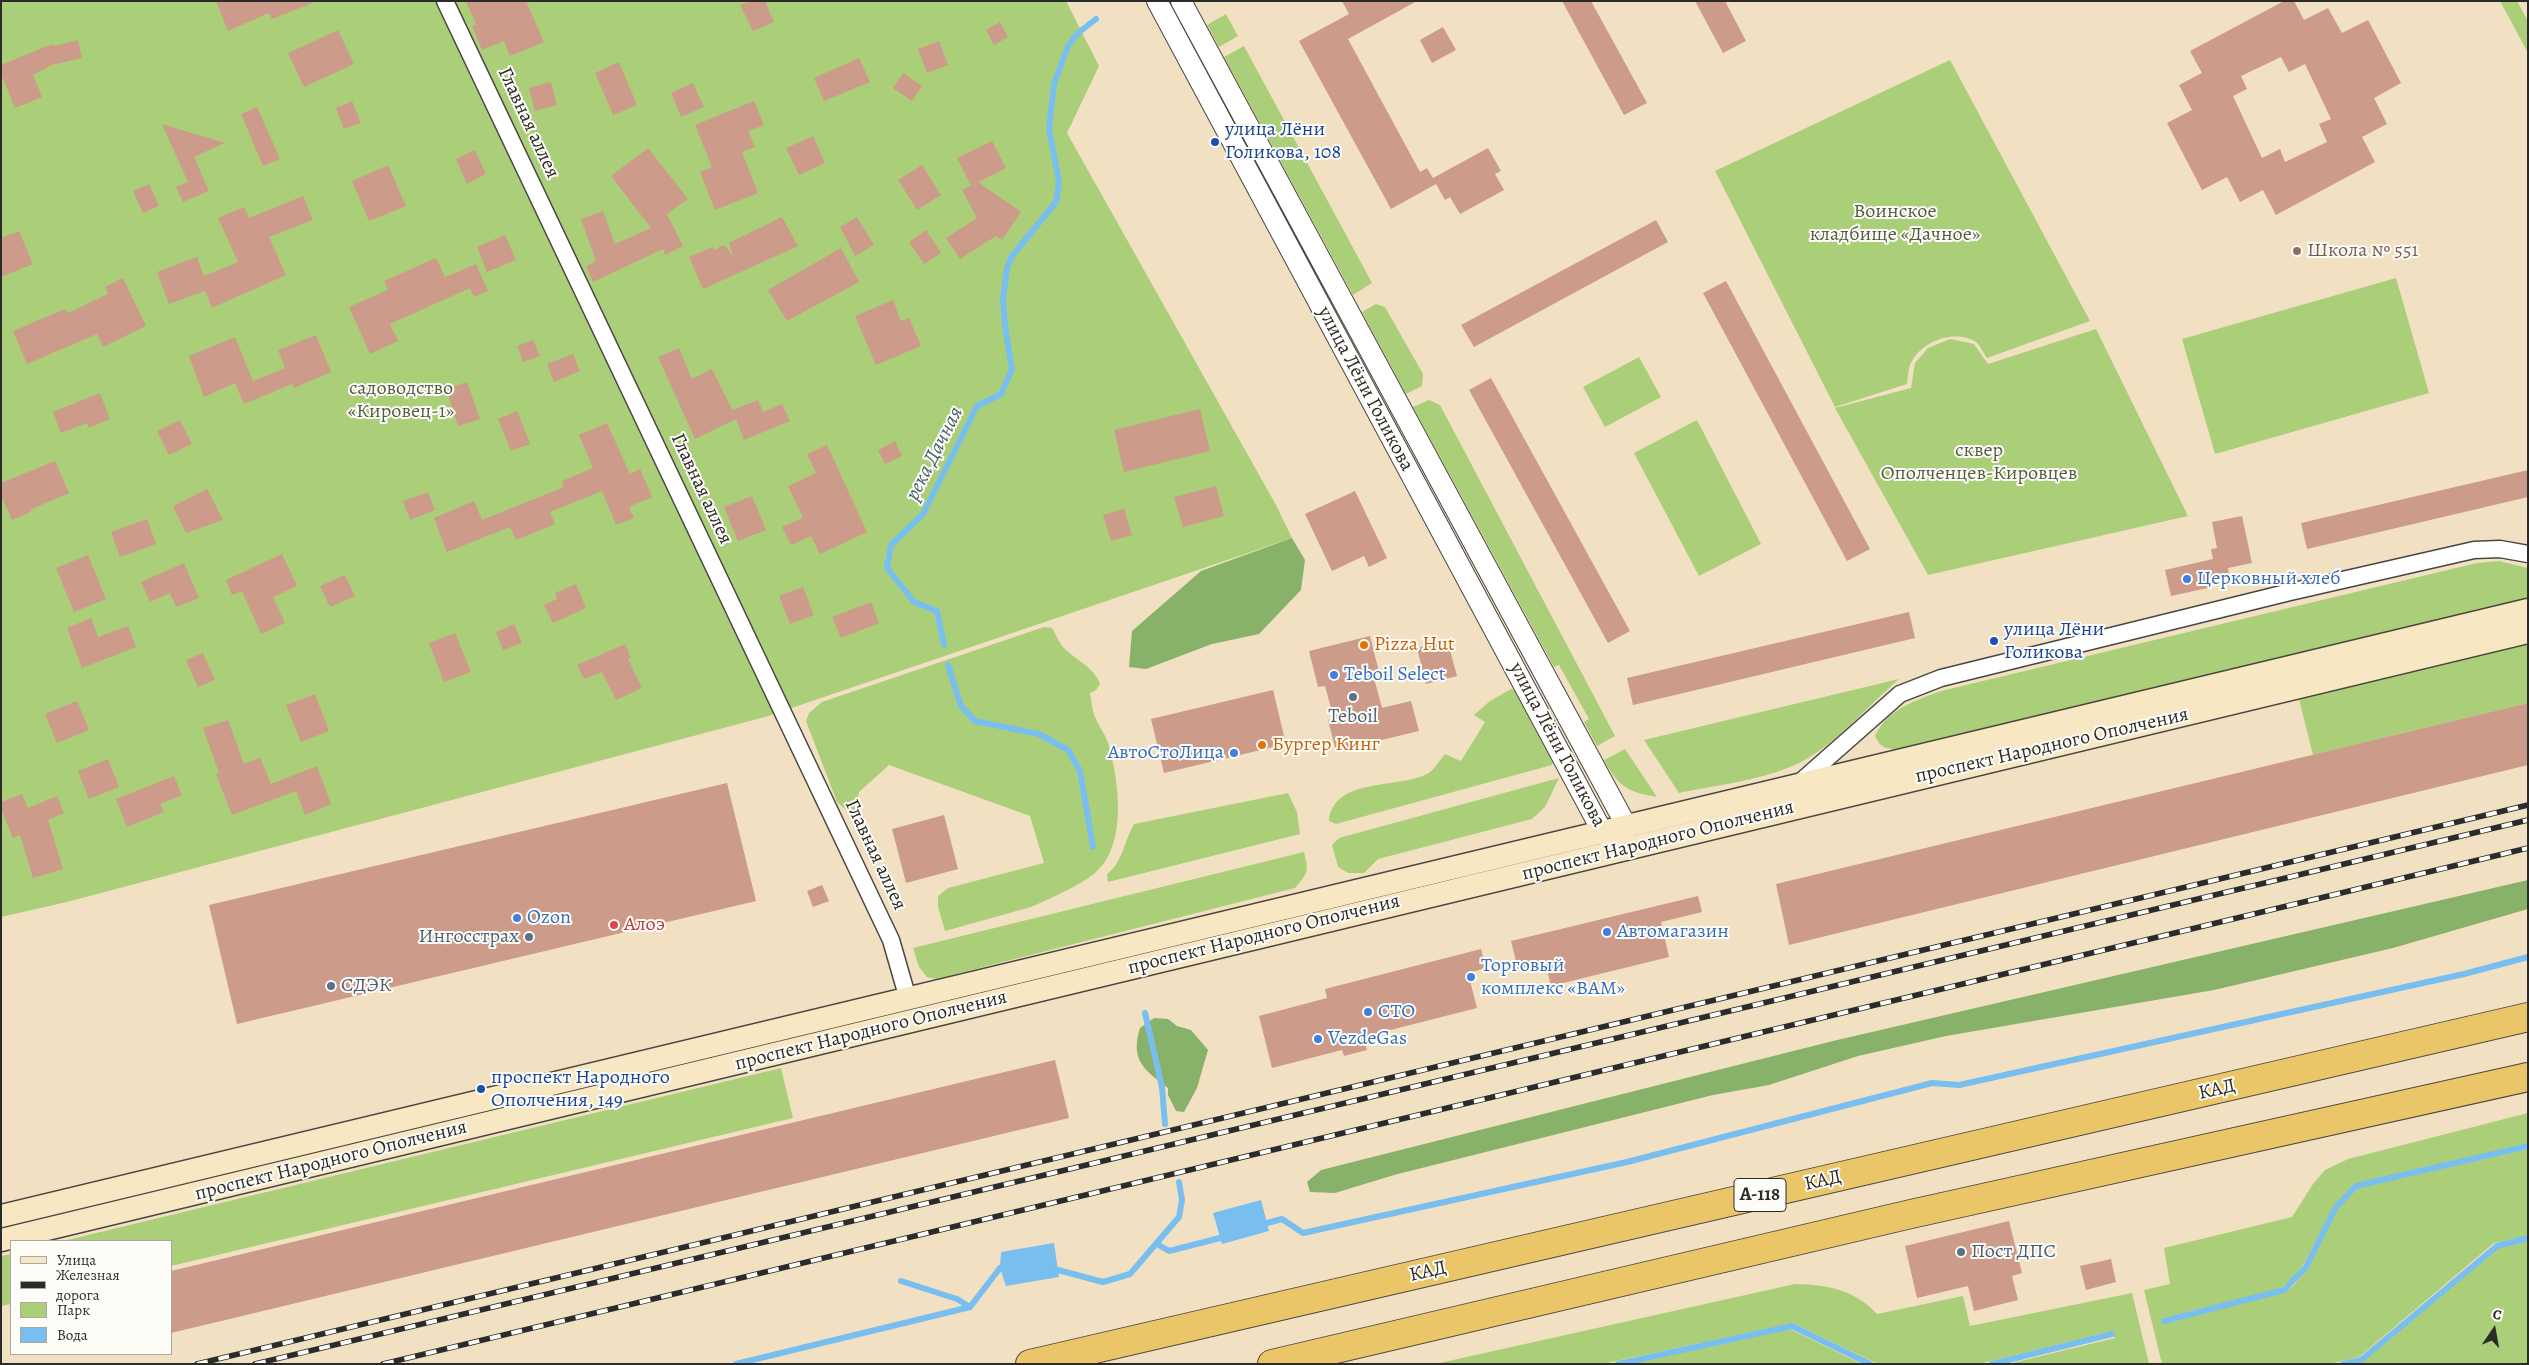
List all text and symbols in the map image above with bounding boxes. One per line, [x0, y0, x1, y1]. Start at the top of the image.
street label: Главная аллея [492, 64, 564, 182]
place label: улица Лёни Голикова, 108 [1225, 118, 1341, 165]
marker: улица Лёни Голикова, 108 [1209, 136, 1221, 148]
park label: Воинское кладбище «Дачное» [1810, 200, 1980, 247]
place label: Школа № 551 [2307, 239, 2418, 263]
marker: Школа № 551 [2291, 245, 2303, 257]
street label: улица Лёни Голикова [1311, 303, 1419, 475]
park label: садоводство «Кировец-1» [348, 377, 454, 424]
water label: река Дачная [901, 403, 969, 505]
street label: Главная аллея [665, 430, 737, 548]
park label: сквер Ополченцев-Кировцев [1881, 439, 2077, 486]
place label: Церковный хлеб [2197, 567, 2340, 591]
marker: Церковный хлеб [2181, 573, 2193, 585]
place label: улица Лёни Голикова [2004, 618, 2104, 665]
place label: Pizza Hut [1374, 633, 1455, 657]
marker: улица Лёни Голикова [1988, 635, 2000, 647]
marker: Pizza Hut [1358, 639, 1370, 651]
street label: улица Лёни Голикова [1503, 659, 1611, 831]
place label: Teboil Select [1344, 663, 1445, 687]
marker: Teboil Select [1328, 669, 1340, 681]
marker: Teboil [1347, 691, 1359, 703]
street label: проспект Народного Ополчения [1913, 703, 2191, 789]
place label: Teboil [1328, 705, 1378, 729]
place label: Бургер Кинг [1272, 733, 1380, 757]
marker: Бургер Кинг [1256, 739, 1268, 751]
place label: АвтоСтоЛица [1108, 741, 1224, 765]
marker: АвтоСтоЛица [1228, 747, 1240, 759]
street label: Главная аллея [839, 796, 911, 914]
street label: проспект Народного Ополчения [1519, 796, 1797, 886]
street label: проспект Народного Ополчения [1125, 890, 1403, 980]
place label: Ozon [527, 906, 571, 930]
marker: Ozon [511, 912, 523, 924]
place label: Алоэ [624, 913, 665, 937]
marker: Алоэ [608, 919, 620, 931]
place label: Автомагазин [1617, 920, 1729, 944]
place label: Ингосстрах [419, 925, 519, 949]
marker: Автомагазин [1601, 926, 1613, 938]
marker: Ингосстрах [523, 931, 535, 943]
place label: Торговый комплекс «ВАМ» [1481, 954, 1625, 1001]
marker: Торговый комплекс «ВАМ» [1465, 971, 1477, 983]
place label: СДЭК [341, 974, 391, 998]
marker: СДЭК [325, 980, 337, 992]
street label: проспект Народного Ополчения [732, 986, 1010, 1076]
place label: СТО [1378, 1000, 1415, 1024]
marker: СТО [1362, 1006, 1374, 1018]
place label: VezdeGas [1328, 1027, 1407, 1051]
marker: VezdeGas [1312, 1033, 1324, 1045]
place label: проспект Народного Ополчения, 149 [491, 1066, 670, 1113]
street label: КАД [2196, 1074, 2238, 1106]
marker: проспект Народного Ополчения, 149 [475, 1083, 487, 1095]
street label: проспект Народного Ополчения [192, 1116, 470, 1206]
street label: КАД [1802, 1165, 1844, 1197]
road number: А-118 [1734, 1178, 1786, 1212]
legend [10, 1240, 172, 1355]
place label: Пост ДПС [1971, 1240, 2056, 1264]
marker: Пост ДПС [1955, 1246, 1967, 1258]
text: Улица [57, 1250, 96, 1270]
street label: КАД [1407, 1256, 1449, 1288]
text: Железная дорога [56, 1265, 120, 1305]
text: Парк [57, 1300, 90, 1320]
north arrow [2469, 1305, 2519, 1355]
text: С [2491, 1305, 2503, 1325]
text: Вода [57, 1325, 88, 1345]

